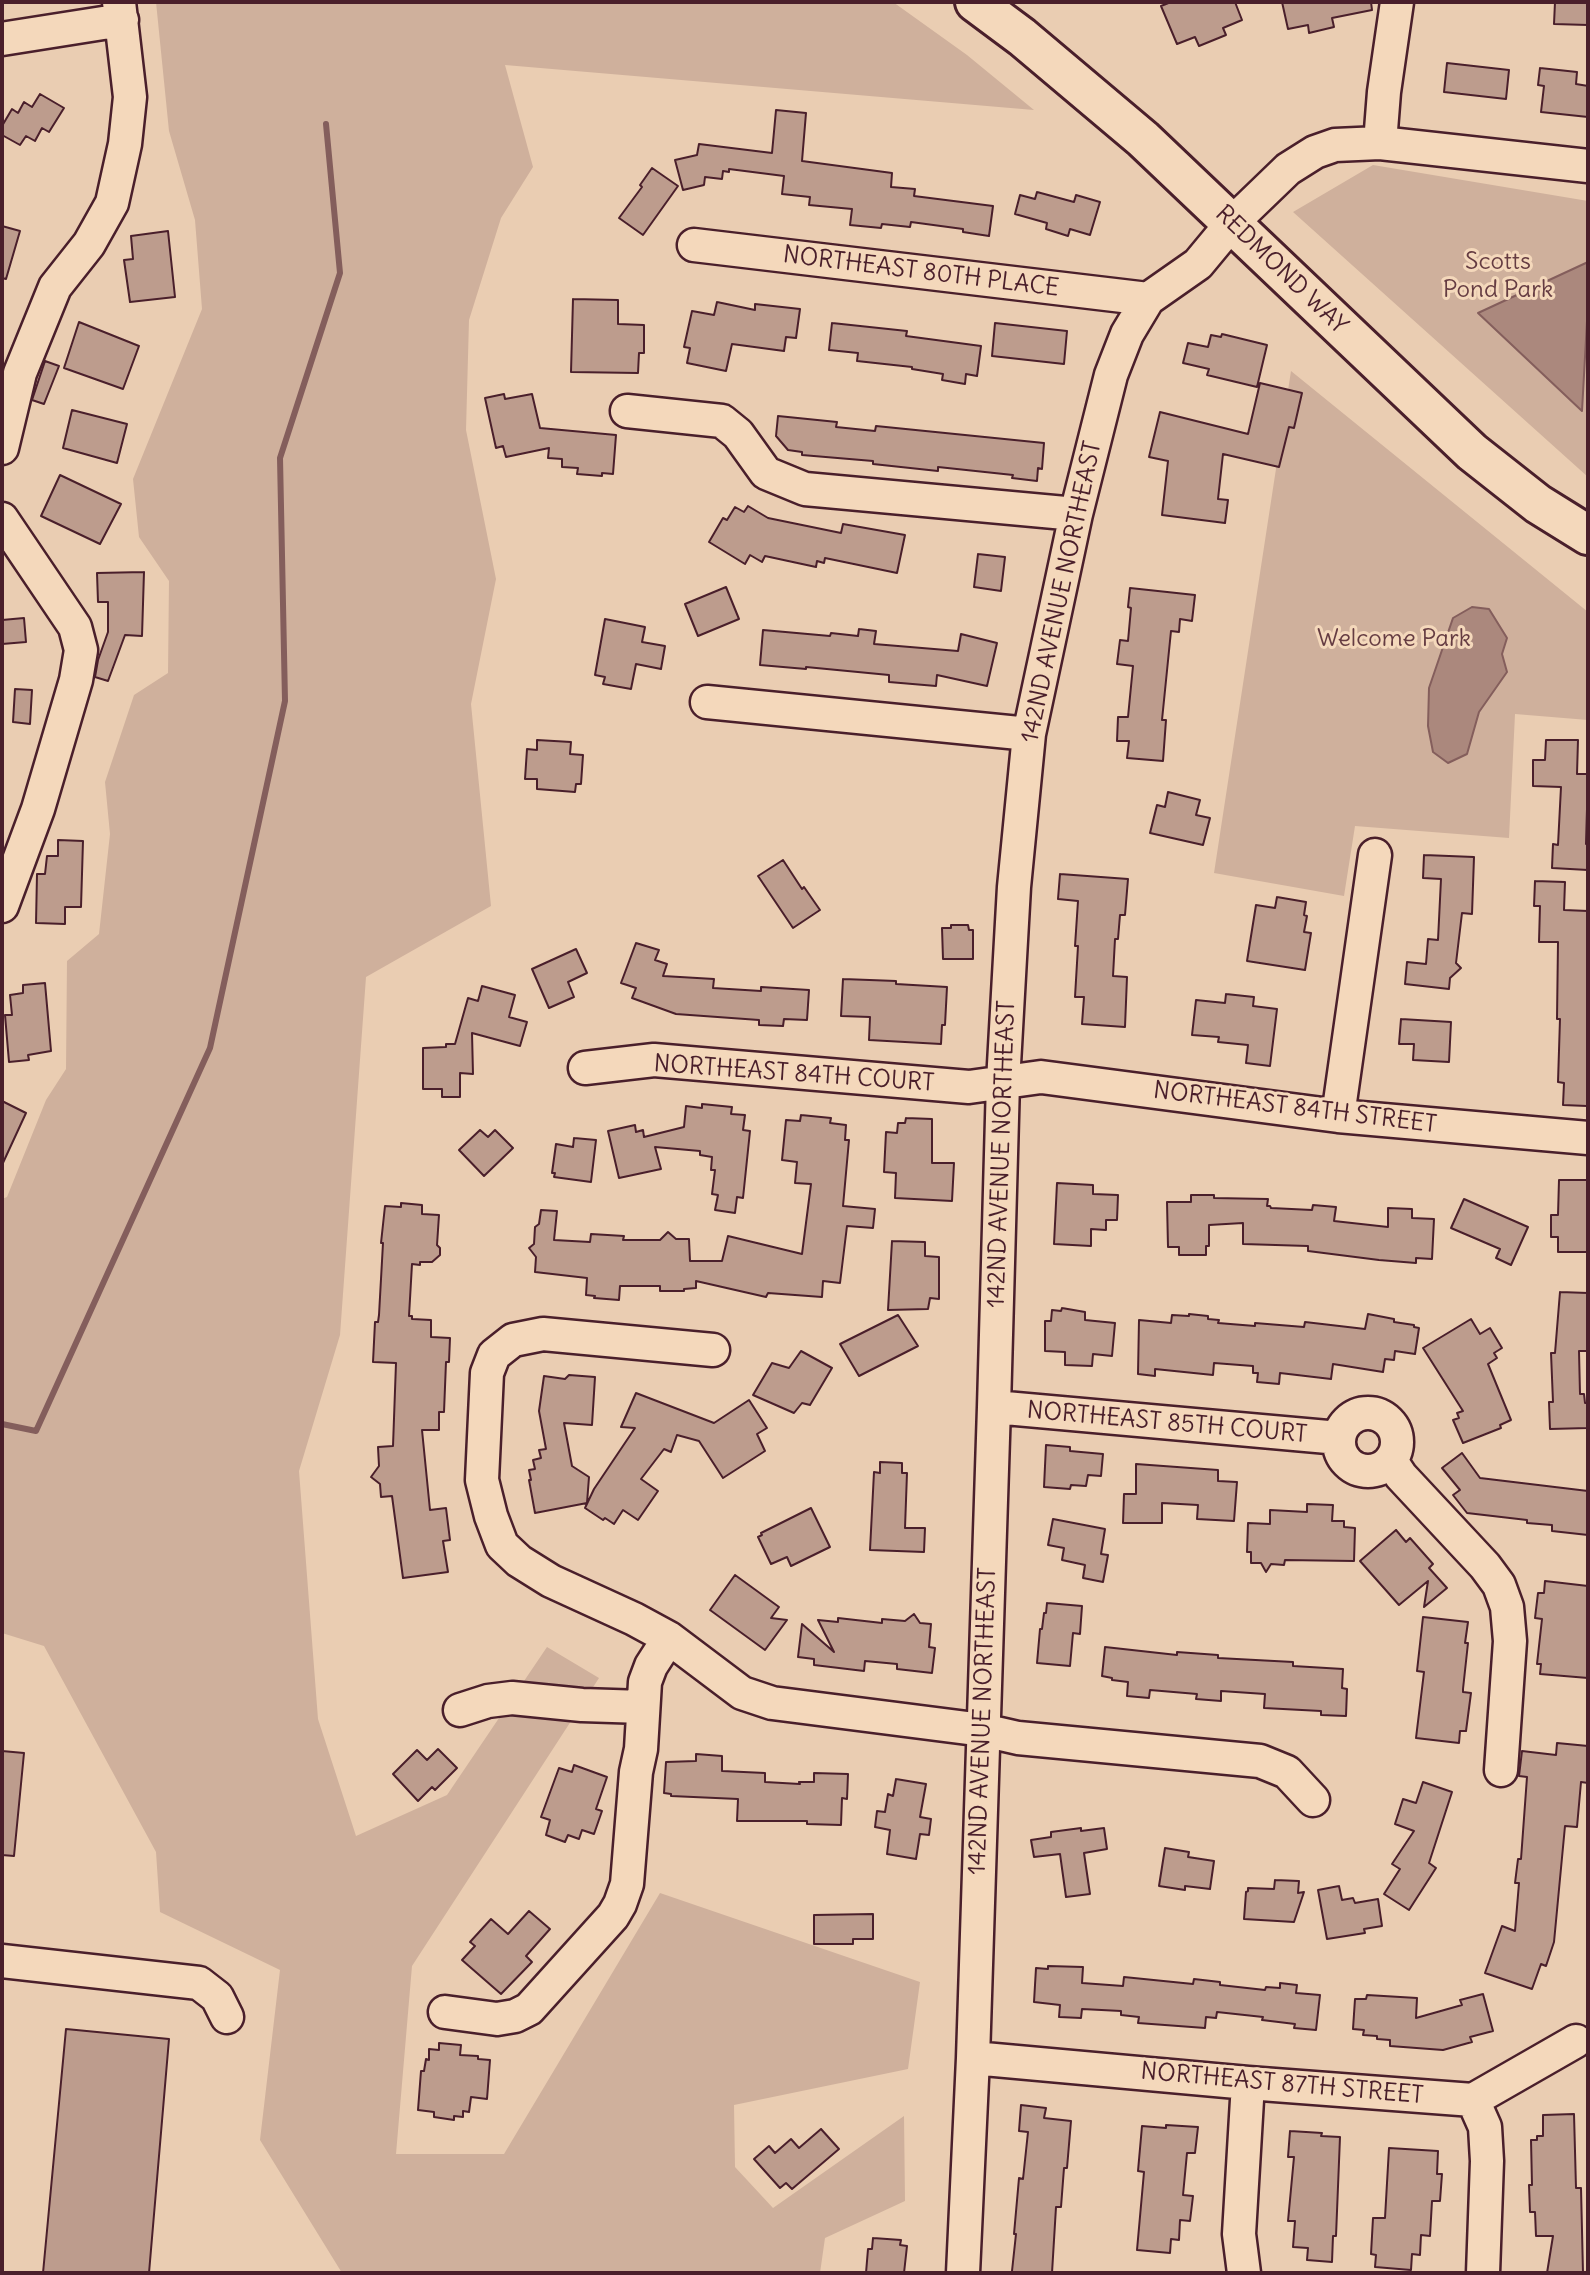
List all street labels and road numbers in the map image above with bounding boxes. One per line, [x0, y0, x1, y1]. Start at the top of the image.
street label: REDMOND WAY [1209, 200, 1353, 340]
street label: NORTHEAST 80TH PLACE [781, 241, 1061, 303]
street label: 142ND AVENUE NORTHEAST [1016, 439, 1108, 745]
street label: 142ND AVENUE NORTHEAST [982, 1000, 1022, 1308]
street label: NORTHEAST 84TH COURT [653, 1050, 935, 1098]
street label: NORTHEAST 84TH STREET [1152, 1076, 1438, 1140]
street label: NORTHEAST 85TH COURT [1026, 1396, 1308, 1450]
street label: 142ND AVENUE NORTHEAST [963, 1567, 1003, 1875]
street label: NORTHEAST 87TH STREET [1139, 2057, 1425, 2111]

